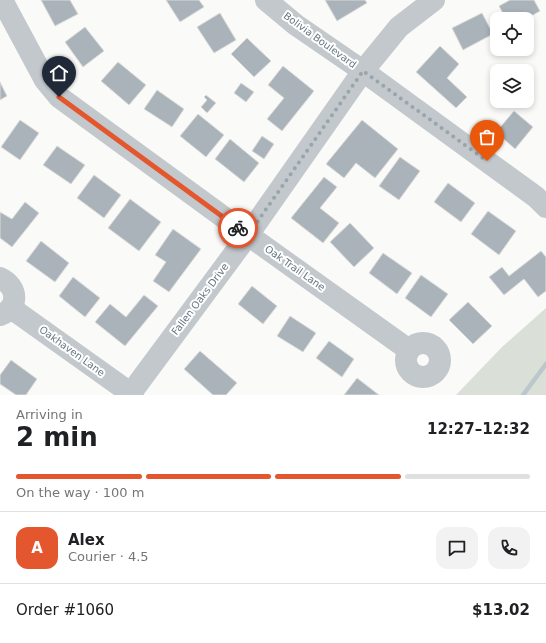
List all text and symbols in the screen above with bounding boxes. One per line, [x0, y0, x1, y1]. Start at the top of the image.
street label: Bolivia Boulevard [282, 10, 358, 70]
map controls [490, 12, 534, 108]
button: locate [490, 12, 534, 56]
pin [42, 56, 76, 97]
icon: home [48, 62, 70, 84]
button: layers [490, 64, 534, 108]
pin [470, 120, 504, 161]
icon: bag [476, 126, 498, 148]
courier [218, 208, 258, 248]
icon: bike [227, 217, 249, 239]
street label: Oak Trail Lane [263, 243, 327, 293]
street label: Fallen Oaks Drive [169, 261, 231, 337]
street label: Oakhaven Lane [37, 324, 107, 378]
text: Arriving in [16, 407, 83, 422]
text: 12:27–12:32 [427, 420, 530, 438]
text: 2 min [16, 422, 98, 452]
text: On the way · 100 m [16, 485, 144, 500]
button: chat [436, 527, 478, 569]
button: phone [488, 527, 530, 569]
text: Alex [68, 531, 105, 549]
text: A [31, 539, 43, 557]
text: Courier · 4.5 [68, 549, 149, 564]
text: Order #1060 [16, 601, 114, 619]
text: $13.02 [472, 601, 530, 619]

